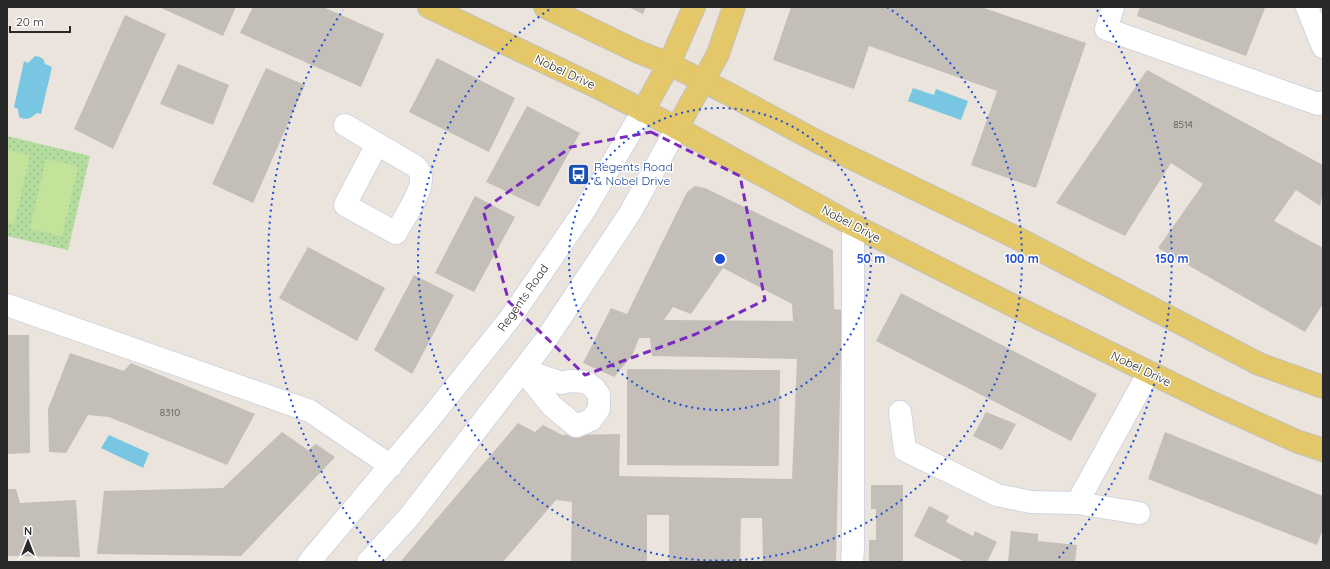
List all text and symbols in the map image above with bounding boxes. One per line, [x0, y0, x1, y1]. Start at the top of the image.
scale bar [10, 8, 70, 34]
text: 20 m [16, 14, 44, 29]
street label: Nobel Drive [533, 51, 598, 92]
house number: 8514 [1173, 118, 1193, 131]
place label: Regents Road & Nobel Drive [594, 159, 673, 188]
bus stop icon: Regents Road & Nobel Drive [566, 161, 592, 187]
street label: Nobel Drive [819, 202, 884, 246]
text: 50 m [857, 251, 885, 266]
text: 100 m [1005, 251, 1039, 266]
text: 150 m [1155, 251, 1189, 266]
centre of rings [713, 252, 727, 266]
street label: Regents Road [494, 261, 551, 334]
street label: Nobel Drive [1109, 348, 1174, 390]
house number: 8310 [160, 406, 180, 419]
north arrow [8, 521, 48, 561]
text: N [24, 524, 32, 538]

